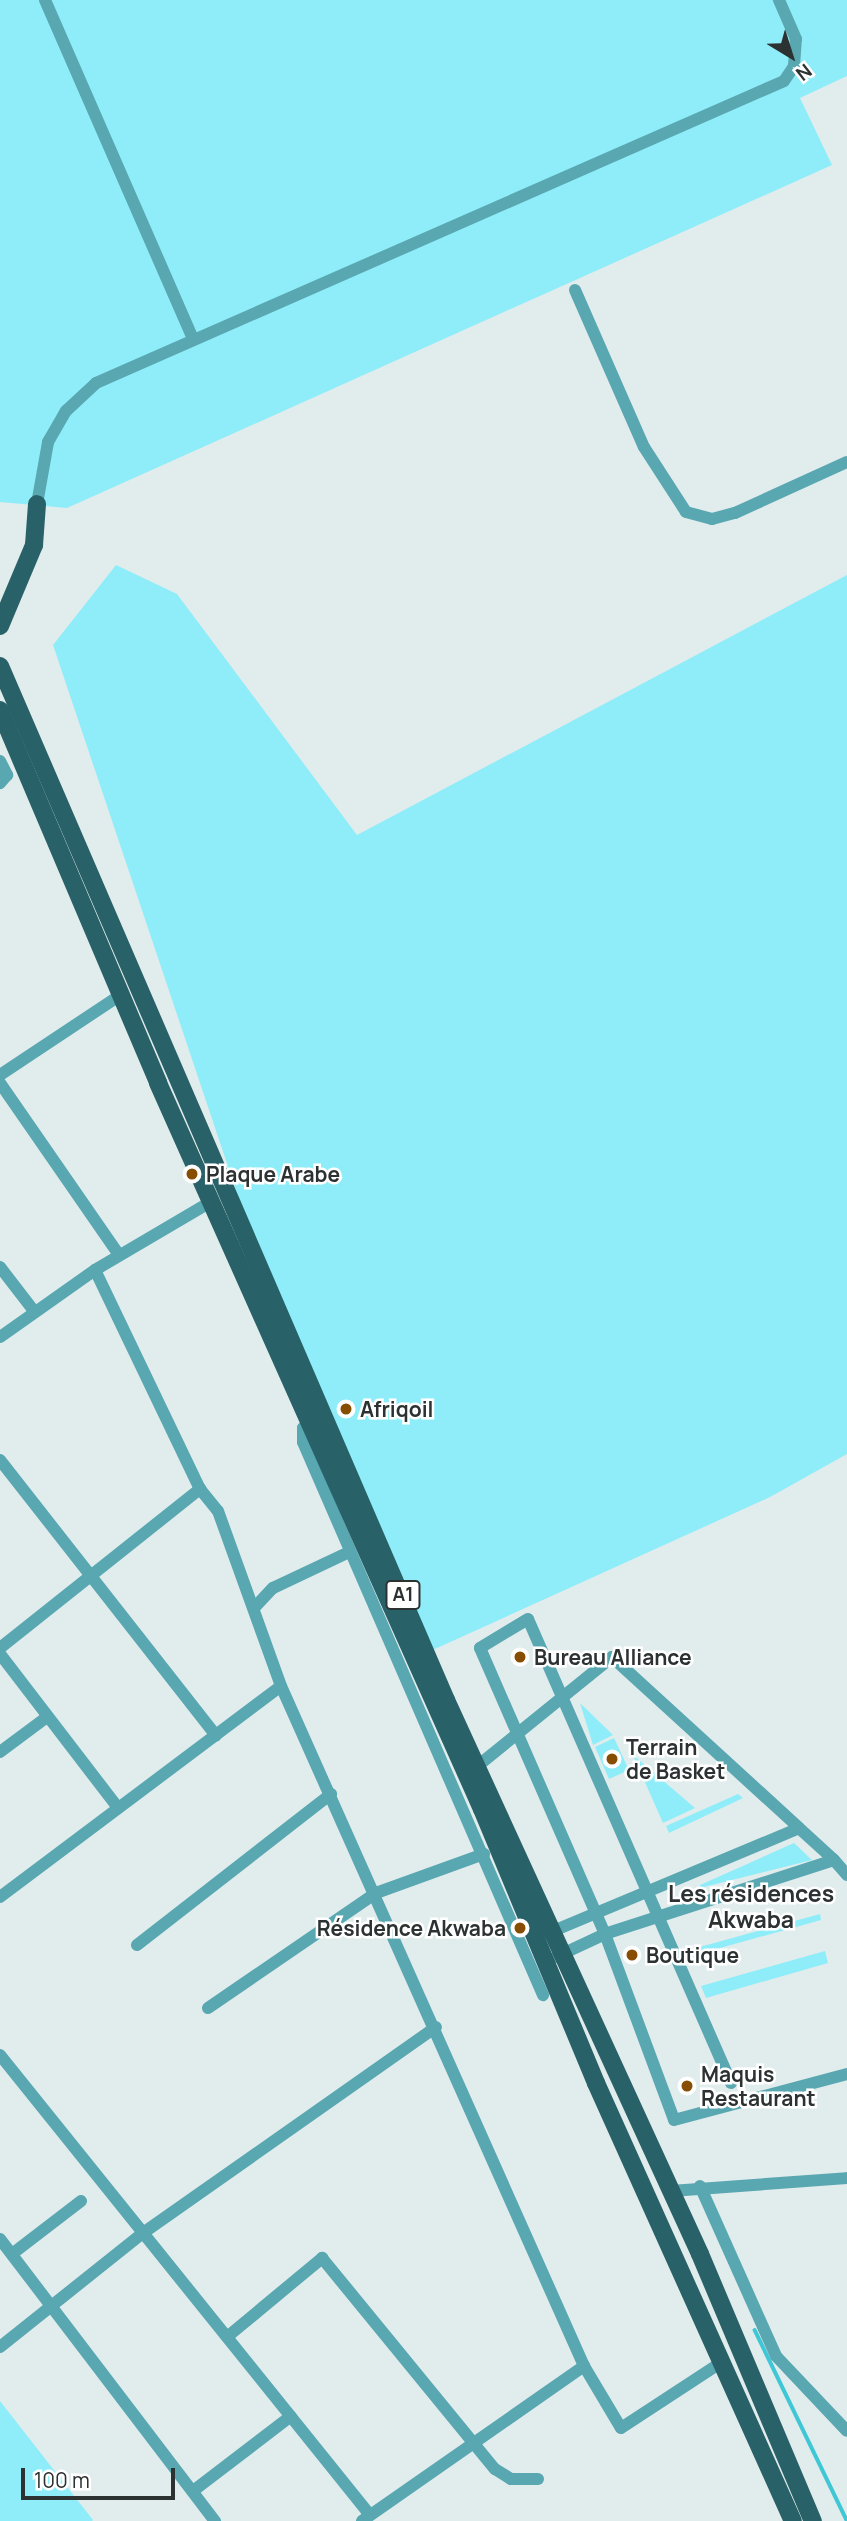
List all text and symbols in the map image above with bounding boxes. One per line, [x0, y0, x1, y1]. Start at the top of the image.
north arrow [756, 21, 826, 91]
text: N [791, 58, 817, 87]
place label: Plaque Arabe [206, 1161, 340, 1187]
marker: Plaque Arabe [184, 1166, 200, 1182]
place label: Afriqoil [360, 1396, 433, 1422]
marker: Afriqoil [338, 1401, 354, 1417]
road number: A1 [384, 1580, 422, 1610]
place label: Bureau Alliance [534, 1644, 692, 1670]
marker: Bureau Alliance [512, 1649, 528, 1665]
place label: Terrain de Basket [626, 1734, 725, 1784]
marker: Terrain de Basket [604, 1751, 620, 1767]
district label: Les résidences Akwaba [668, 1879, 834, 1933]
place label: Résidence Akwaba [317, 1915, 506, 1941]
marker: Résidence Akwaba [512, 1920, 528, 1936]
place label: Boutique [646, 1942, 739, 1968]
marker: Boutique [624, 1947, 640, 1963]
place label: Maquis Restaurant [701, 2061, 816, 2111]
marker: Maquis Restaurant [679, 2078, 695, 2094]
scale bar [24, 2454, 178, 2498]
text: 100 m [34, 2466, 90, 2494]

